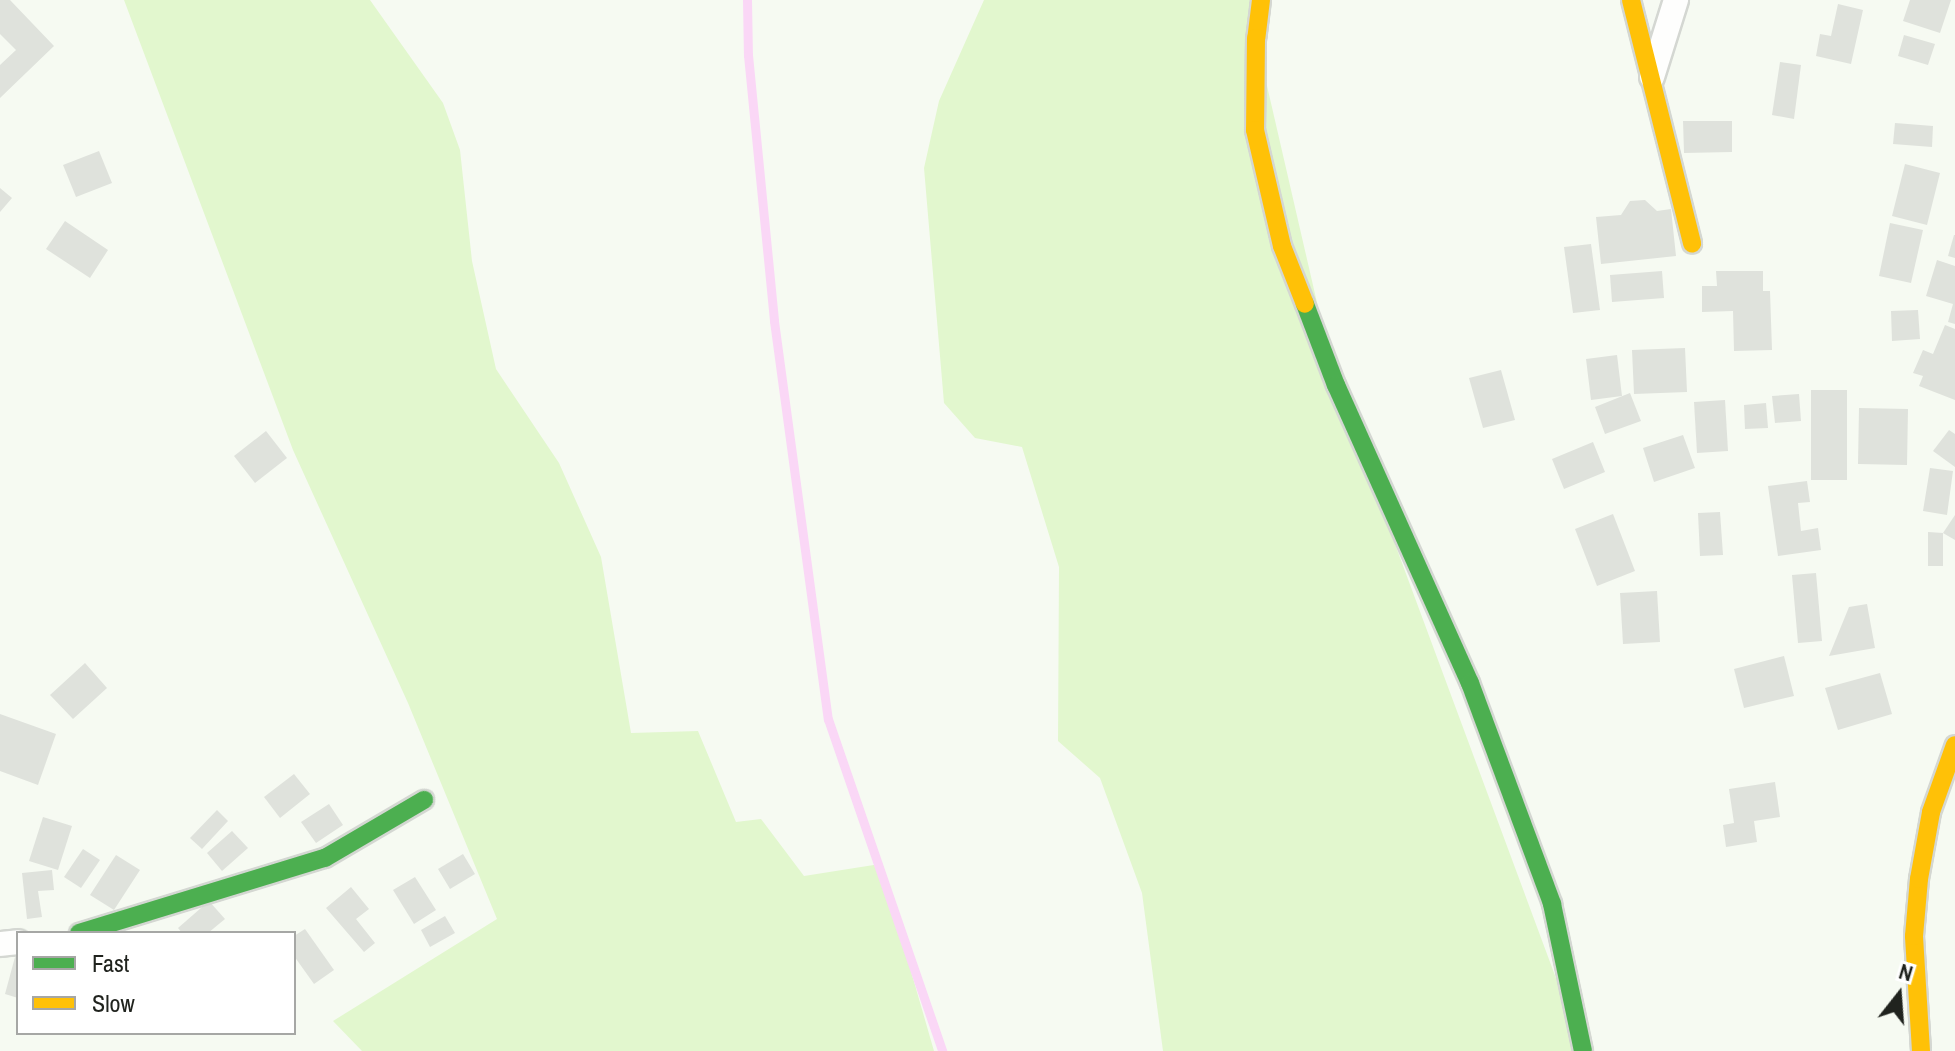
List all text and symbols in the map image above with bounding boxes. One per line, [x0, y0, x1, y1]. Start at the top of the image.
legend [16, 931, 296, 1035]
text: Fast [92, 947, 129, 979]
north arrow [1859, 955, 1939, 1035]
text: N [1895, 956, 1917, 988]
text: Slow [92, 987, 135, 1019]

